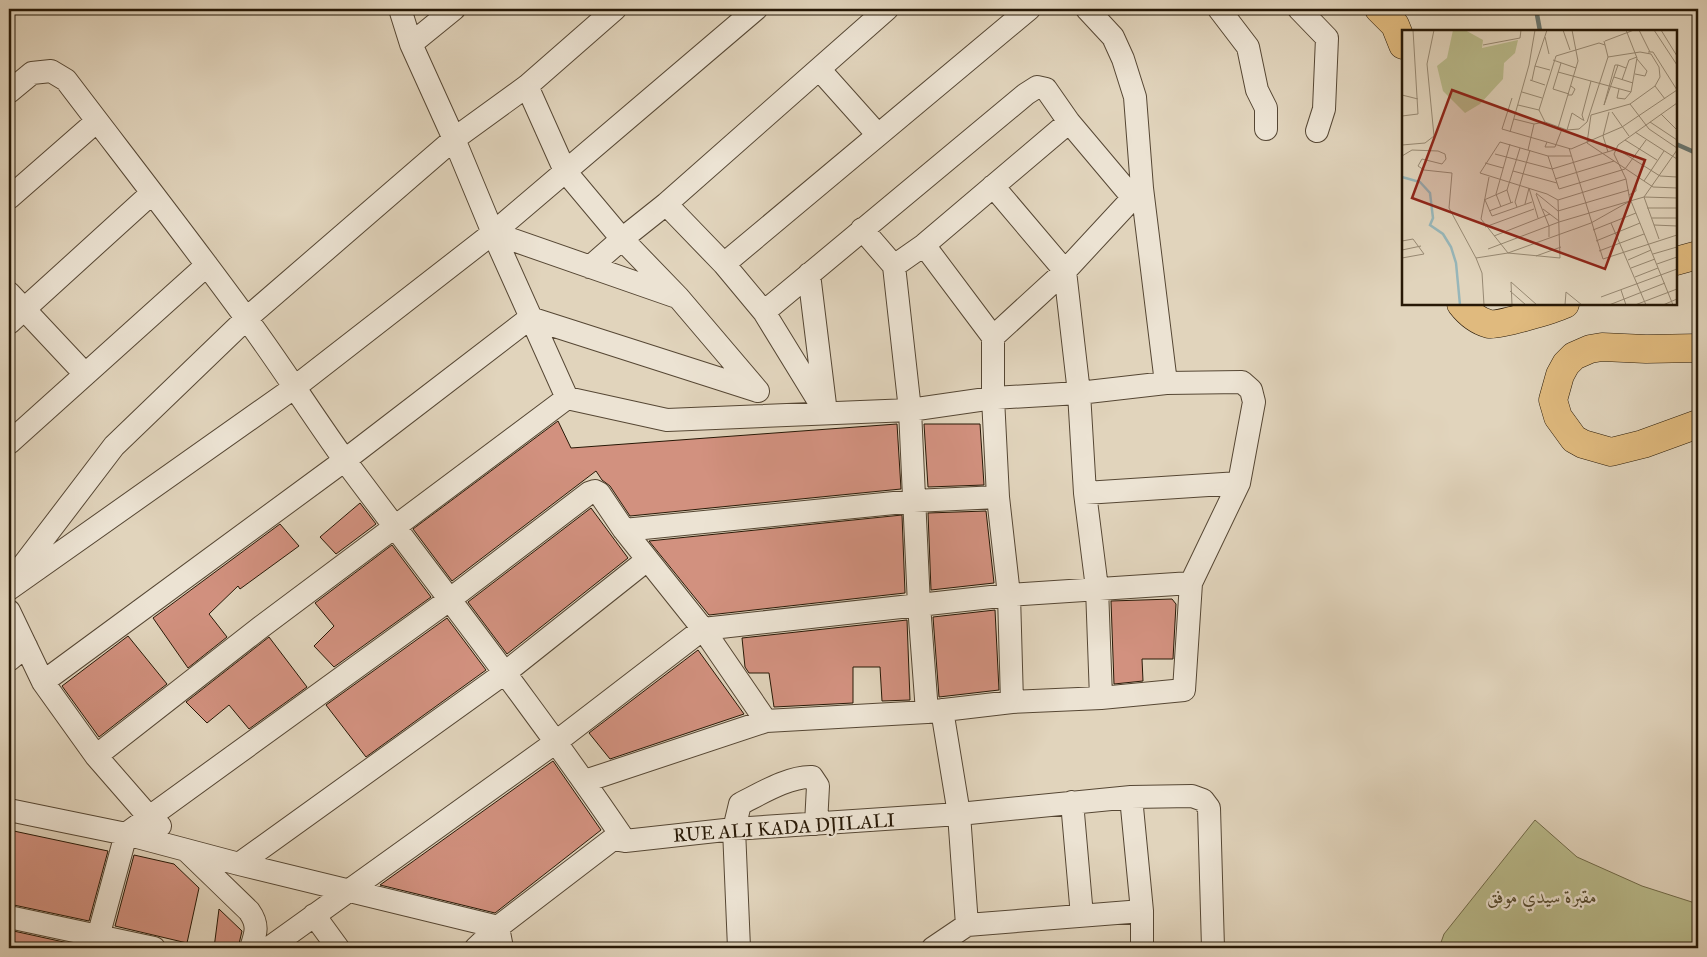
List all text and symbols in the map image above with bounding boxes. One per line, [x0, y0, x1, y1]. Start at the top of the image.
inset map [1402, 30, 1677, 305]
street label: RUE ALI KADA DJILALI [672, 808, 896, 848]
park label: مقبرة سيدي موفق [1487, 885, 1597, 912]

